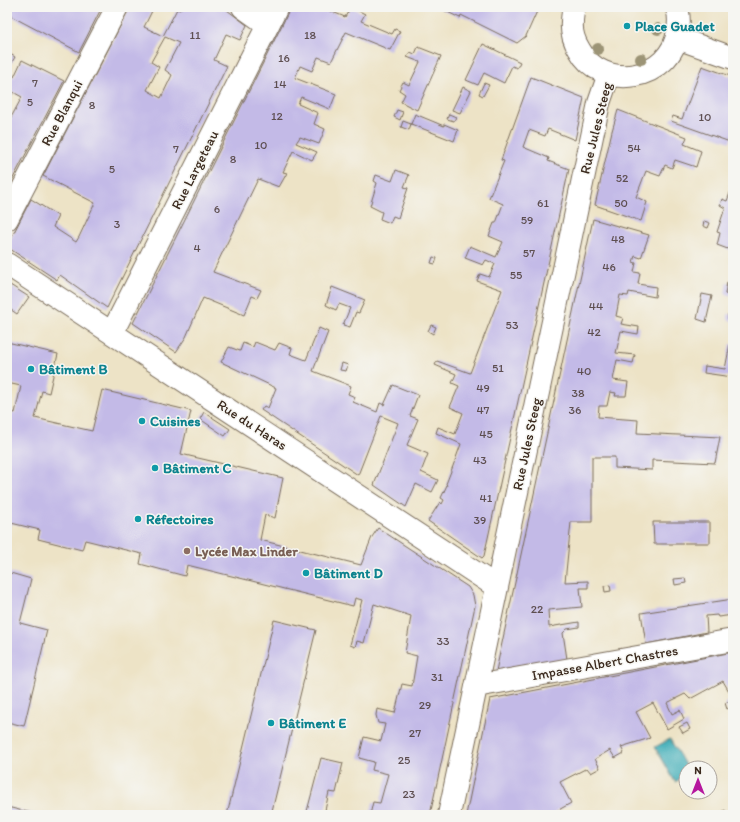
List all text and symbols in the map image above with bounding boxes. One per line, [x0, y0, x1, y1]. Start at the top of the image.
place label: Place Guadet [635, 18, 715, 35]
marker: Place Guadet [622, 21, 632, 31]
house number: 11 [189, 28, 201, 42]
house number: 18 [304, 28, 316, 42]
house number: 16 [278, 51, 290, 65]
house number: 7 [32, 76, 38, 90]
street label: Rue Blanqui [38, 77, 86, 149]
house number: 14 [274, 77, 286, 91]
street label: Rue Jules Steeg [576, 80, 616, 176]
house number: 5 [27, 95, 33, 109]
house number: 8 [89, 98, 96, 112]
house number: 12 [271, 109, 284, 123]
house number: 10 [699, 110, 711, 124]
street label: Rue Largeteau [168, 127, 222, 212]
house number: 10 [255, 138, 267, 152]
house number: 54 [627, 141, 641, 155]
house number: 7 [173, 142, 179, 156]
house number: 8 [230, 152, 237, 166]
house number: 5 [109, 162, 115, 176]
house number: 52 [616, 171, 629, 185]
house number: 61 [537, 196, 549, 210]
house number: 50 [614, 196, 628, 210]
house number: 6 [214, 202, 220, 216]
house number: 59 [521, 213, 533, 227]
house number: 3 [114, 217, 121, 231]
house number: 48 [611, 232, 625, 246]
house number: 4 [193, 241, 201, 255]
house number: 57 [523, 246, 535, 260]
house number: 46 [602, 260, 616, 274]
house number: 55 [510, 268, 522, 282]
house number: 44 [589, 299, 603, 313]
house number: 53 [506, 318, 519, 332]
house number: 42 [587, 325, 601, 339]
place label: Bâtiment B [39, 361, 107, 378]
house number: 51 [492, 361, 504, 375]
marker: Bâtiment B [26, 364, 36, 374]
house number: 40 [577, 364, 591, 378]
house number: 49 [476, 381, 490, 395]
house number: 38 [571, 386, 585, 400]
street label: Rue Jules Steeg [509, 395, 545, 492]
street label: Rue du Haras [214, 396, 290, 454]
house number: 47 [476, 403, 490, 417]
house number: 36 [569, 403, 581, 417]
place label: Cuisines [150, 413, 200, 430]
marker: Cuisines [137, 416, 147, 426]
house number: 45 [479, 427, 493, 441]
house number: 43 [473, 453, 487, 467]
place label: Bâtiment C [163, 460, 231, 477]
marker: Bâtiment C [150, 463, 160, 473]
house number: 41 [480, 491, 493, 505]
place label: Réfectoires [146, 511, 213, 528]
house number: 39 [474, 513, 486, 527]
marker: Réfectoires [133, 514, 143, 524]
place label: Lycée Max Linder [195, 543, 298, 560]
marker: Lycée Max Linder [182, 546, 192, 556]
place label: Bâtiment D [314, 565, 383, 582]
marker: Bâtiment D [301, 568, 311, 578]
house number: 22 [531, 602, 544, 616]
house number: 33 [436, 634, 450, 648]
street label: Impasse Albert Chastres [531, 642, 679, 684]
house number: 31 [431, 670, 443, 684]
house number: 29 [419, 698, 431, 712]
place label: Bâtiment E [279, 715, 346, 732]
marker: Bâtiment E [266, 718, 276, 728]
house number: 27 [409, 726, 421, 740]
house number: 25 [398, 753, 410, 767]
north arrow [678, 760, 718, 800]
text: N [694, 764, 702, 777]
house number: 23 [403, 787, 416, 801]

